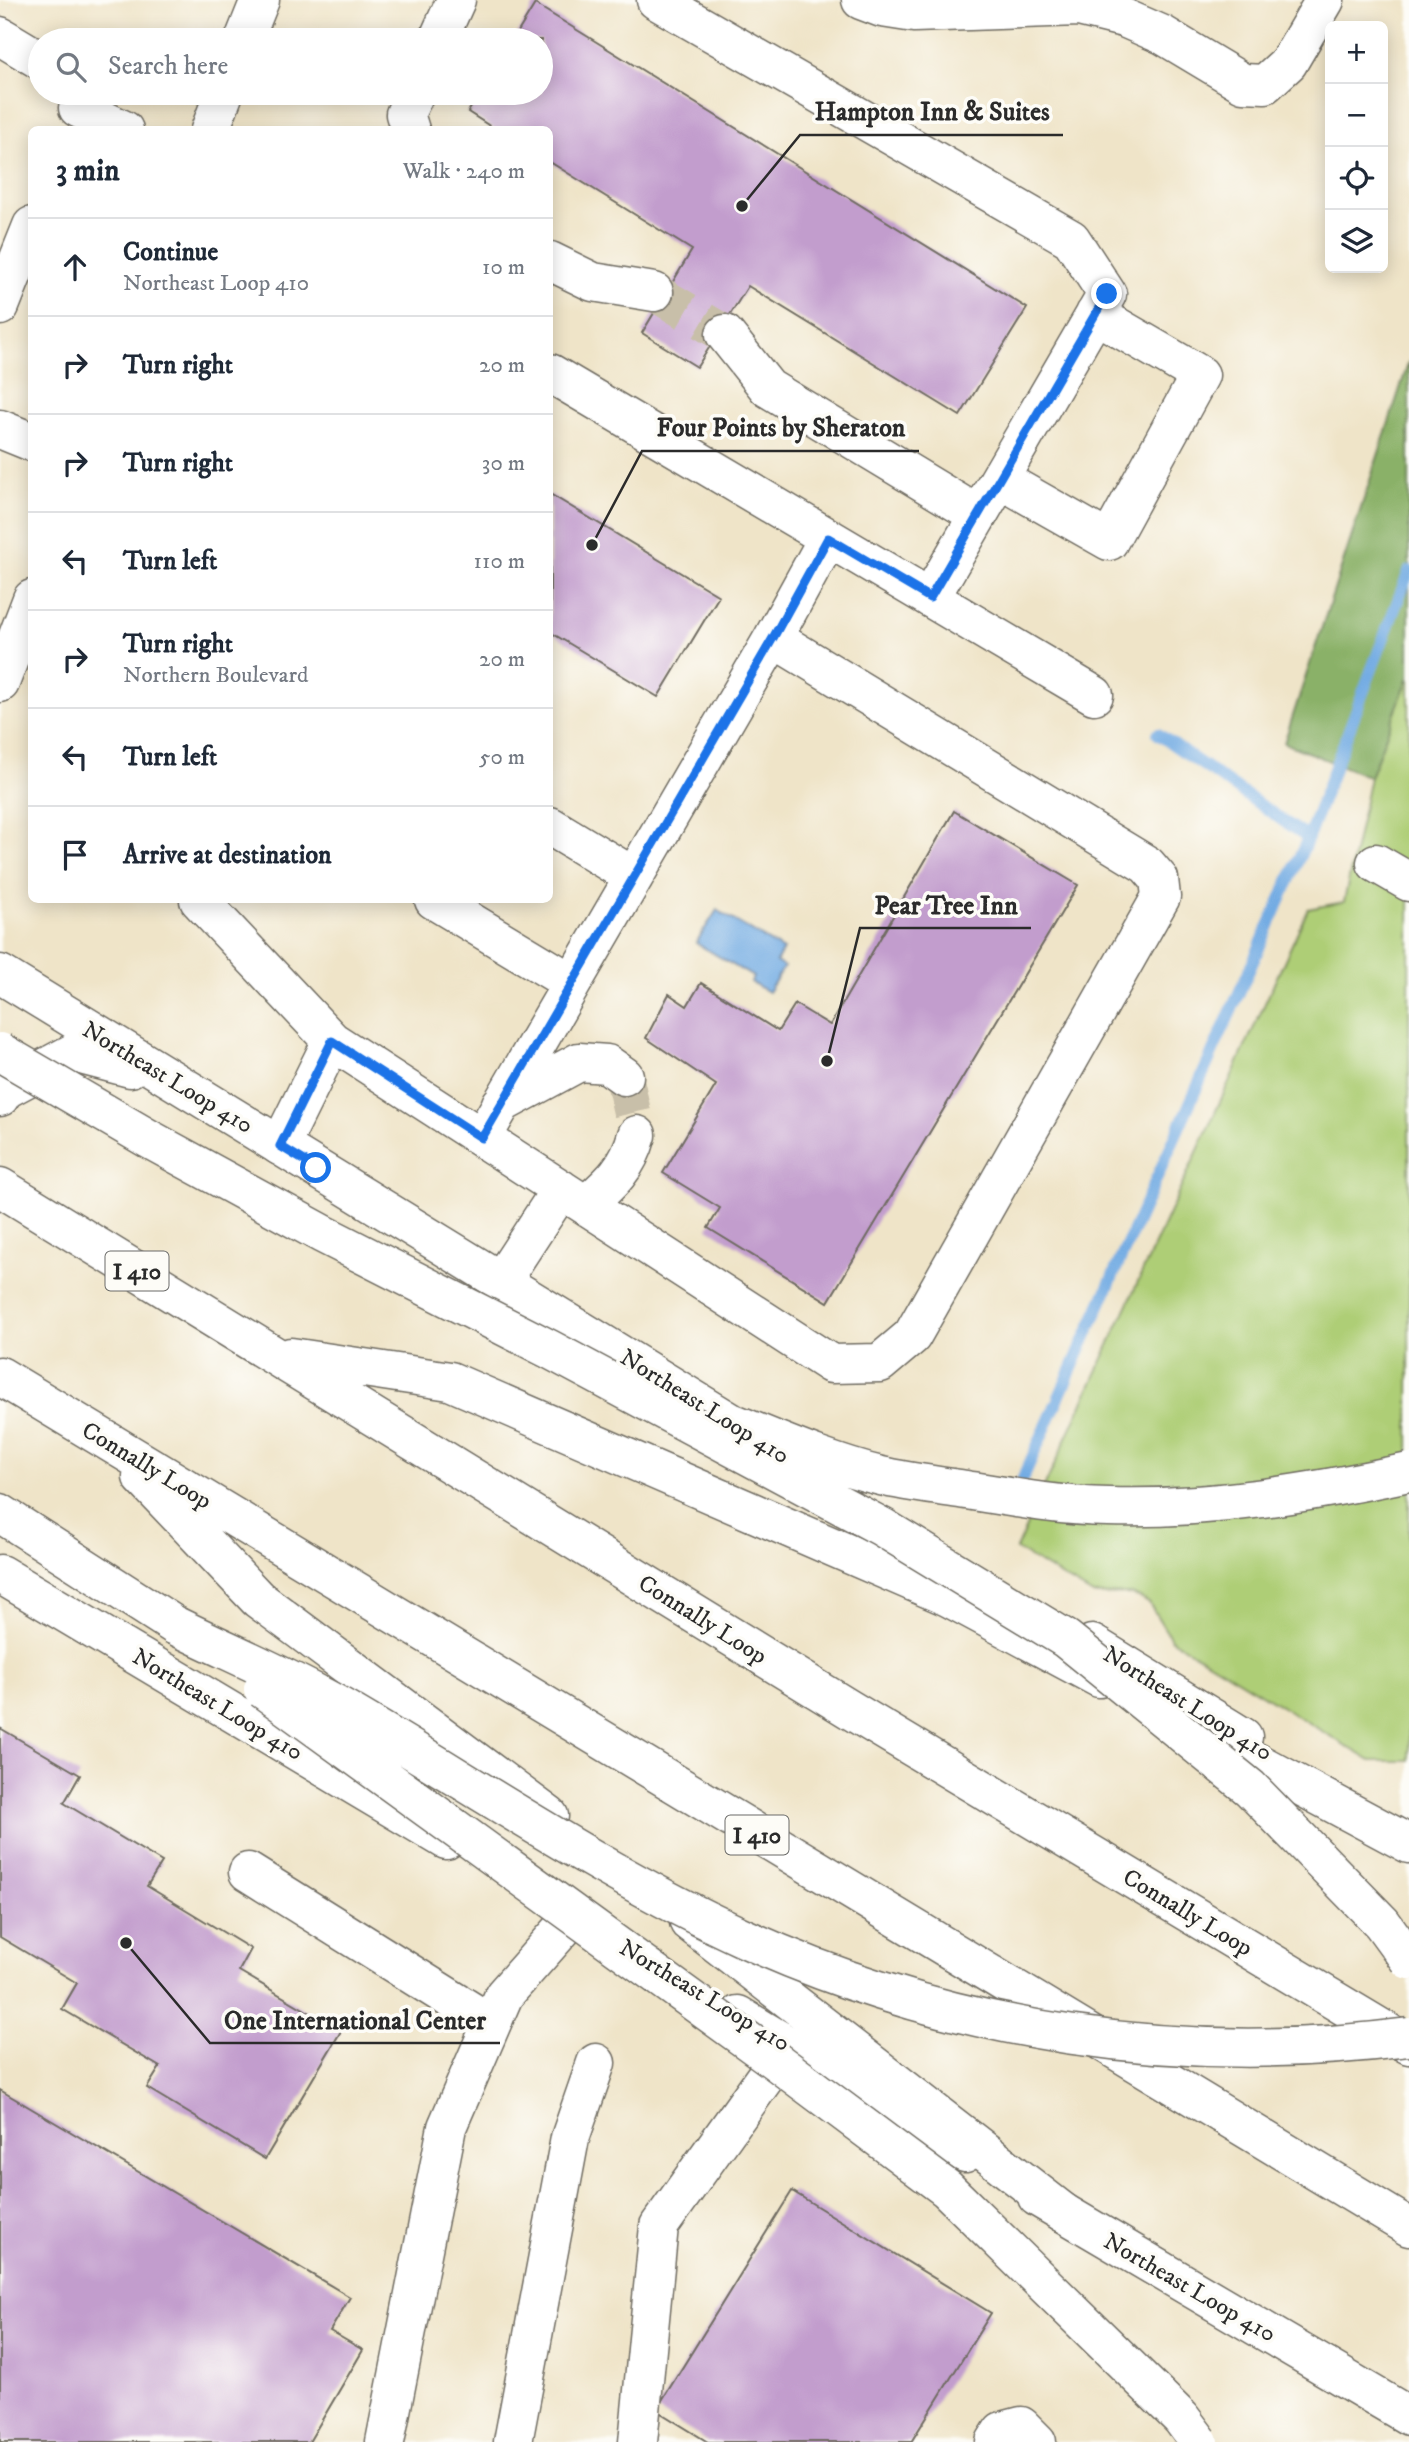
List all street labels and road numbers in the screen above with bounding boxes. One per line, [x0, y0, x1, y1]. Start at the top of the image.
street label: Northeast Loop 410 [77, 1015, 258, 1141]
road number: I 410 [106, 1252, 168, 1290]
street label: Northeast Loop 410 [614, 1343, 795, 1471]
street label: Connally Loop [76, 1415, 217, 1516]
street label: Connally Loop [633, 1568, 772, 1671]
street label: Northeast Loop 410 [1097, 1640, 1278, 1768]
street label: Northeast Loop 410 [127, 1642, 308, 1768]
road number: I 410 [726, 1816, 788, 1854]
street label: Connally Loop [1117, 1862, 1258, 1963]
street label: Northeast Loop 410 [614, 1933, 795, 2059]
street label: Northeast Loop 410 [1098, 2226, 1281, 2349]

